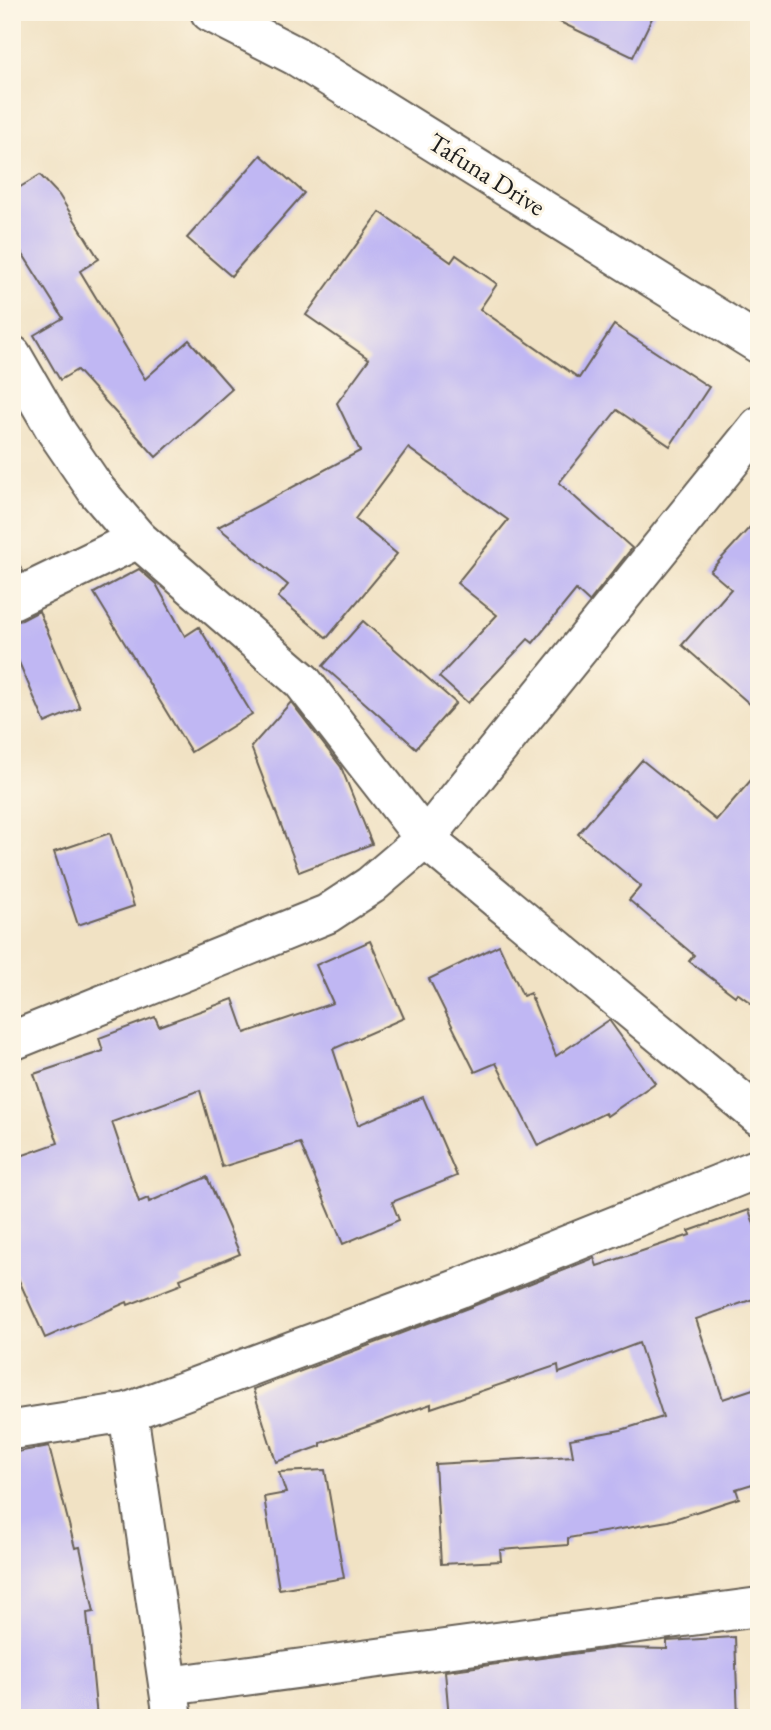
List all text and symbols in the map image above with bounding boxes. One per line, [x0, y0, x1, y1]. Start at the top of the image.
street label: Tafuna Drive [422, 125, 552, 223]

